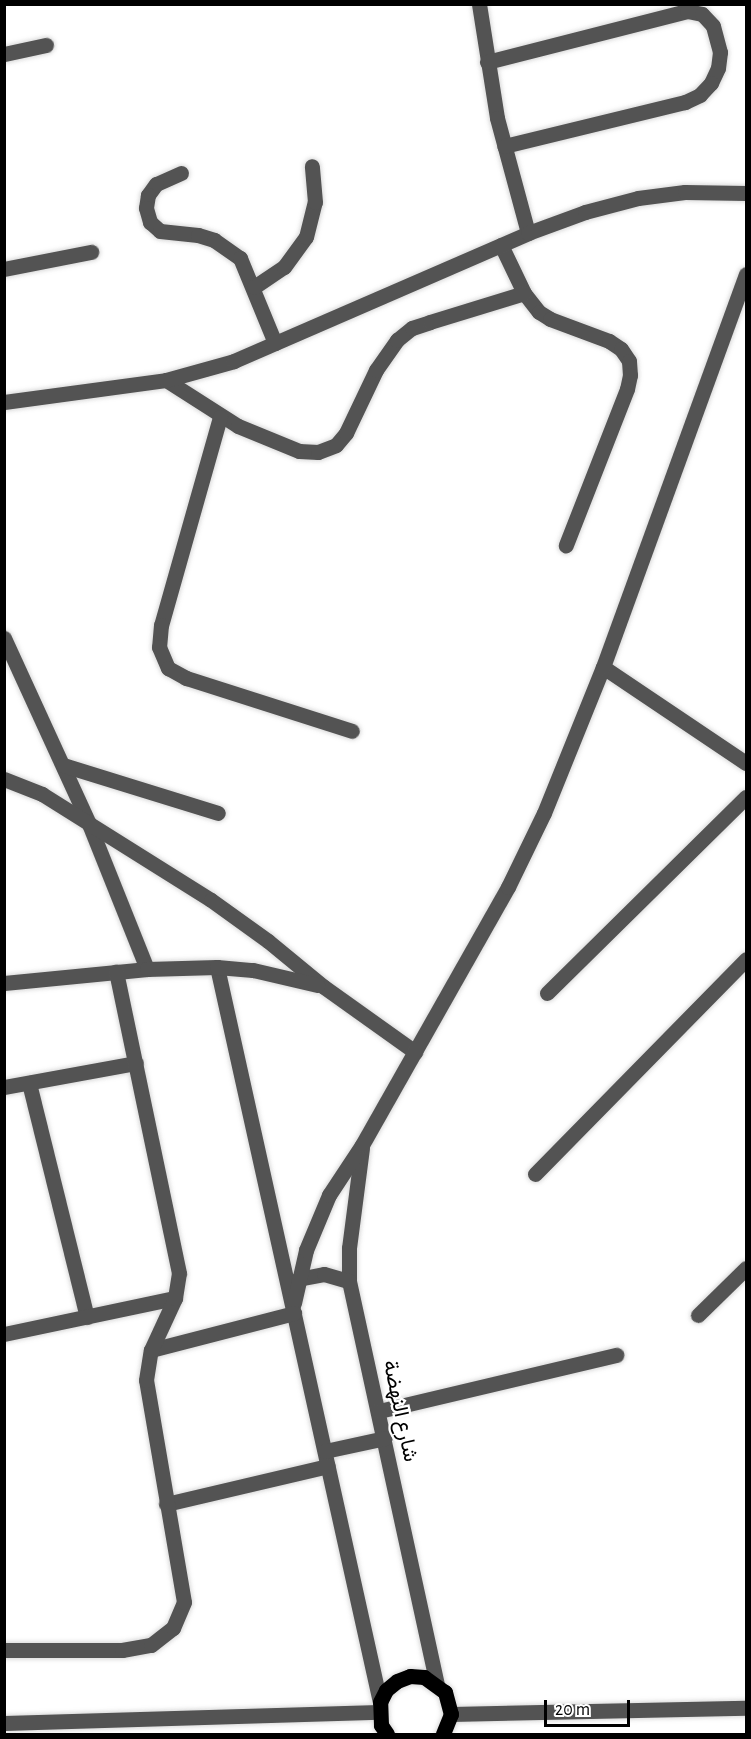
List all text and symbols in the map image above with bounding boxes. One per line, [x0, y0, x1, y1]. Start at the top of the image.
street label: شارع النهضة [377, 1358, 423, 1464]
scale bar [547, 1688, 632, 1726]
text: 20 m [555, 1701, 590, 1719]

